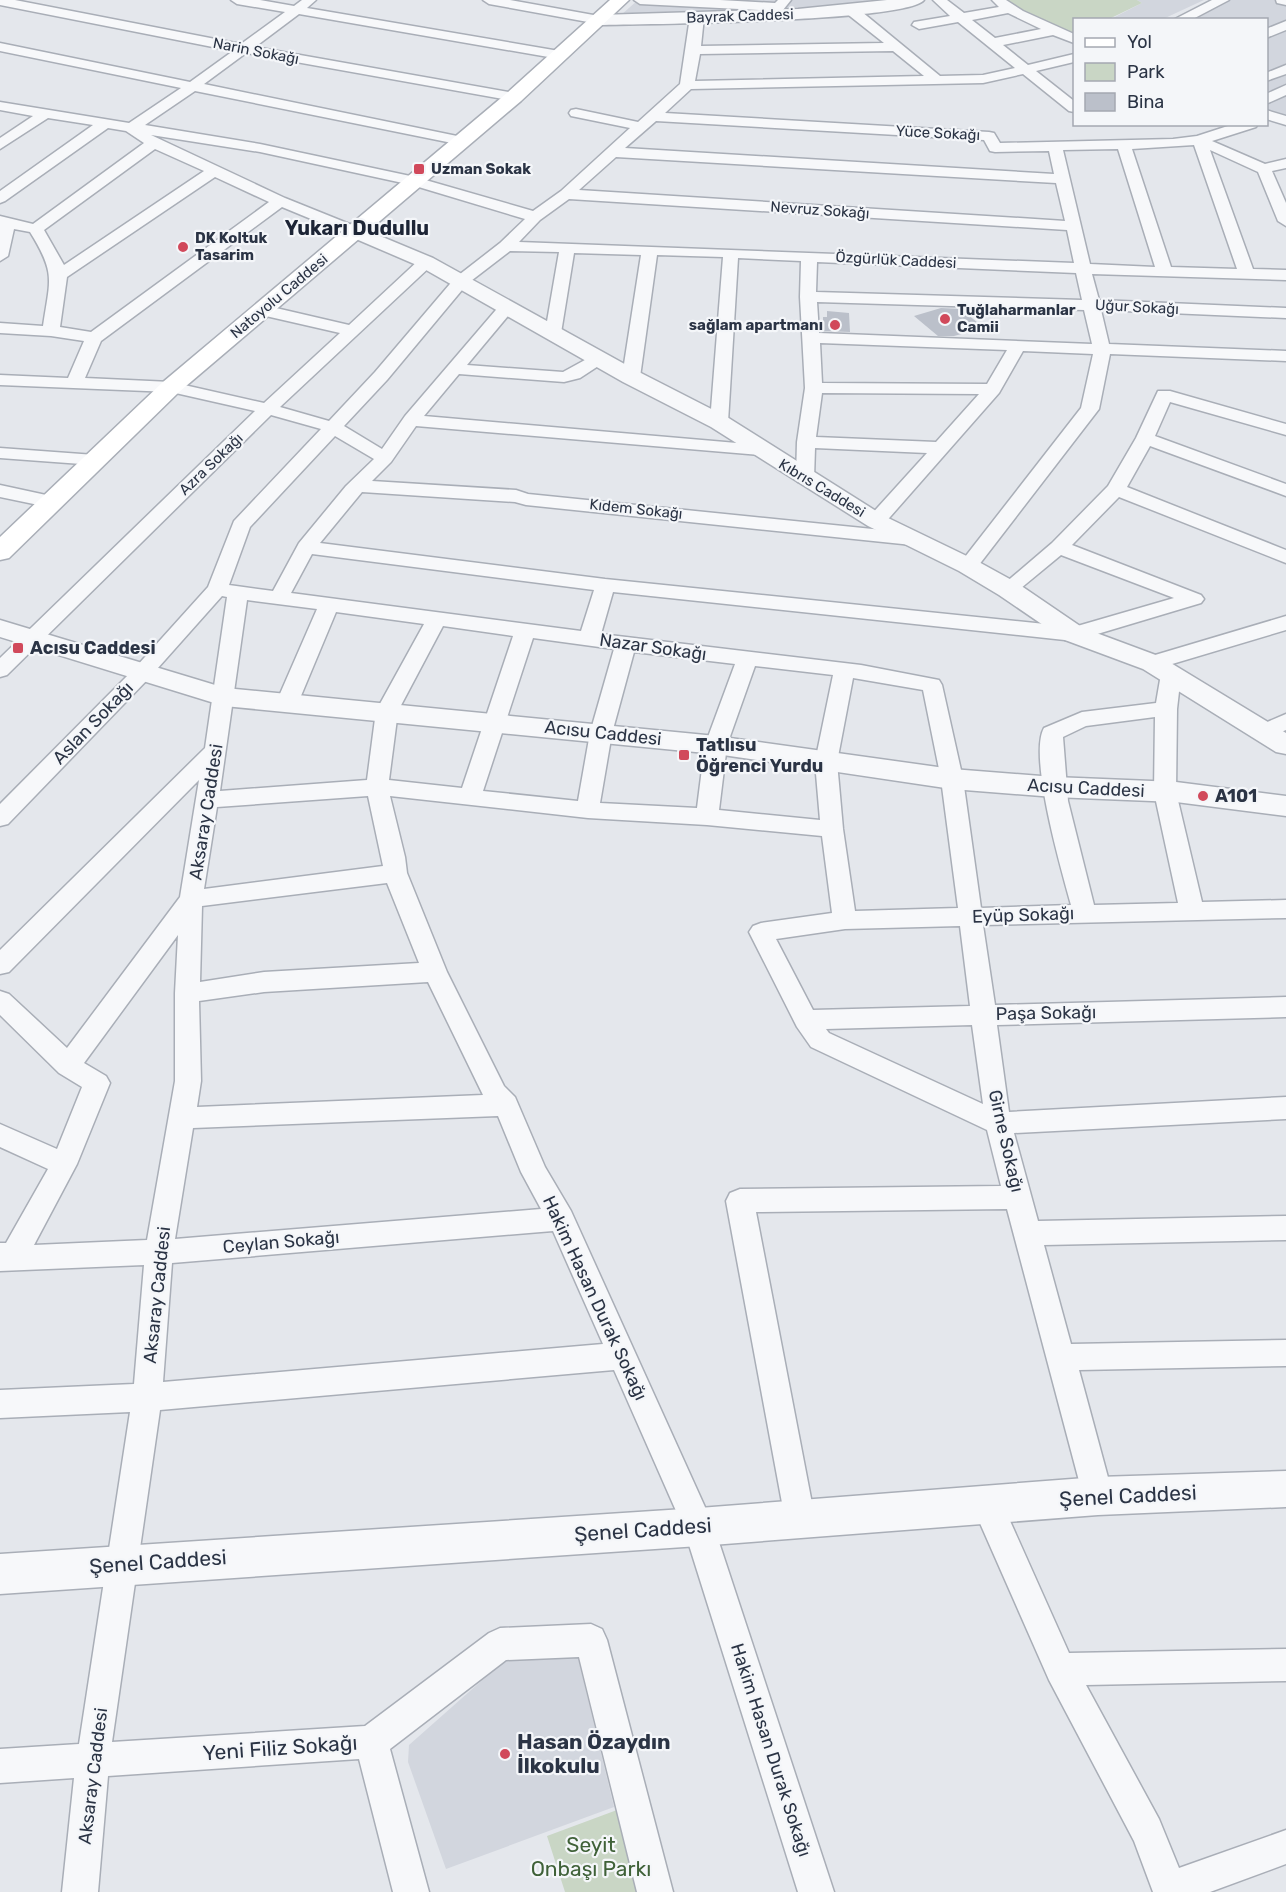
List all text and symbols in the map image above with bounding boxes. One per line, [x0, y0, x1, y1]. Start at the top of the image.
street label: Bayrak Caddesi [686, 5, 794, 27]
legend [1073, 18, 1268, 126]
text: Yol [1127, 31, 1152, 53]
street label: Narin Sokağı [211, 34, 301, 68]
text: Park [1127, 61, 1165, 83]
text: Bina [1127, 91, 1164, 113]
street label: Yüce Sokağı [895, 122, 981, 144]
place label: Uzman Sokak [431, 160, 531, 178]
marker: Uzman Sokak [412, 162, 426, 176]
street label: Nevruz Sokağı [770, 198, 870, 222]
district label: Yukarı Dudullu [285, 216, 429, 240]
place label: DK Koltuk Tasarim [195, 229, 267, 264]
marker: DK Koltuk Tasarim [176, 240, 190, 254]
street label: Özgürlük Caddesi [835, 248, 957, 272]
street label: Natoyolu Caddesi [227, 250, 331, 342]
street label: Uğur Sokağı [1095, 296, 1179, 318]
place label: Tuğlaharmanlar Camii [957, 301, 1076, 336]
marker: Tuğlaharmanlar Camii [938, 312, 952, 326]
place label: sağlam apartmanı [689, 316, 823, 334]
marker: sağlam apartmanı [828, 318, 842, 332]
street label: Azra Sokağı [175, 429, 247, 499]
street label: Kıbrıs Caddesi [775, 455, 869, 521]
street label: Kıdem Sokağı [589, 495, 683, 523]
street label: Nazar Sokağı [598, 629, 708, 665]
place label: Acısu Caddesi [30, 637, 156, 659]
marker: Acısu Caddesi [11, 641, 25, 655]
street label: Aslan Sokağı [48, 677, 138, 769]
street label: Acısu Caddesi [543, 716, 663, 750]
place label: Tatlısu Öğrenci Yurdu [696, 734, 823, 777]
street label: Aksaray Caddesi [184, 742, 228, 882]
marker: Tatlısu Öğrenci Yurdu [677, 748, 691, 762]
street label: Acısu Caddesi [1027, 774, 1145, 802]
place label: A101 [1215, 785, 1257, 807]
marker: A101 [1196, 789, 1210, 803]
street label: Eyüp Sokağı [972, 902, 1074, 928]
street label: Paşa Sokağı [996, 1001, 1096, 1025]
street label: Girne Sokağı [984, 1088, 1028, 1194]
street label: Hakim Hasan Durak Sokağı [538, 1192, 652, 1404]
street label: Aksaray Caddesi [139, 1225, 175, 1365]
street label: Ceylan Sokağı [222, 1226, 340, 1258]
street label: Şenel Caddesi [1059, 1479, 1197, 1512]
street label: Şenel Caddesi [573, 1512, 713, 1547]
street label: Şenel Caddesi [88, 1544, 228, 1579]
street label: Hakim Hasan Durak Sokağı [726, 1640, 816, 1860]
street label: Aksaray Caddesi [74, 1706, 112, 1846]
place label: Hasan Özaydın İlkokulu [517, 1729, 671, 1778]
street label: Yeni Filiz Sokağı [202, 1730, 358, 1765]
marker: Hasan Özaydın İlkokulu [498, 1747, 512, 1761]
park label: Seyit Onbaşı Parkı [531, 1832, 651, 1881]

